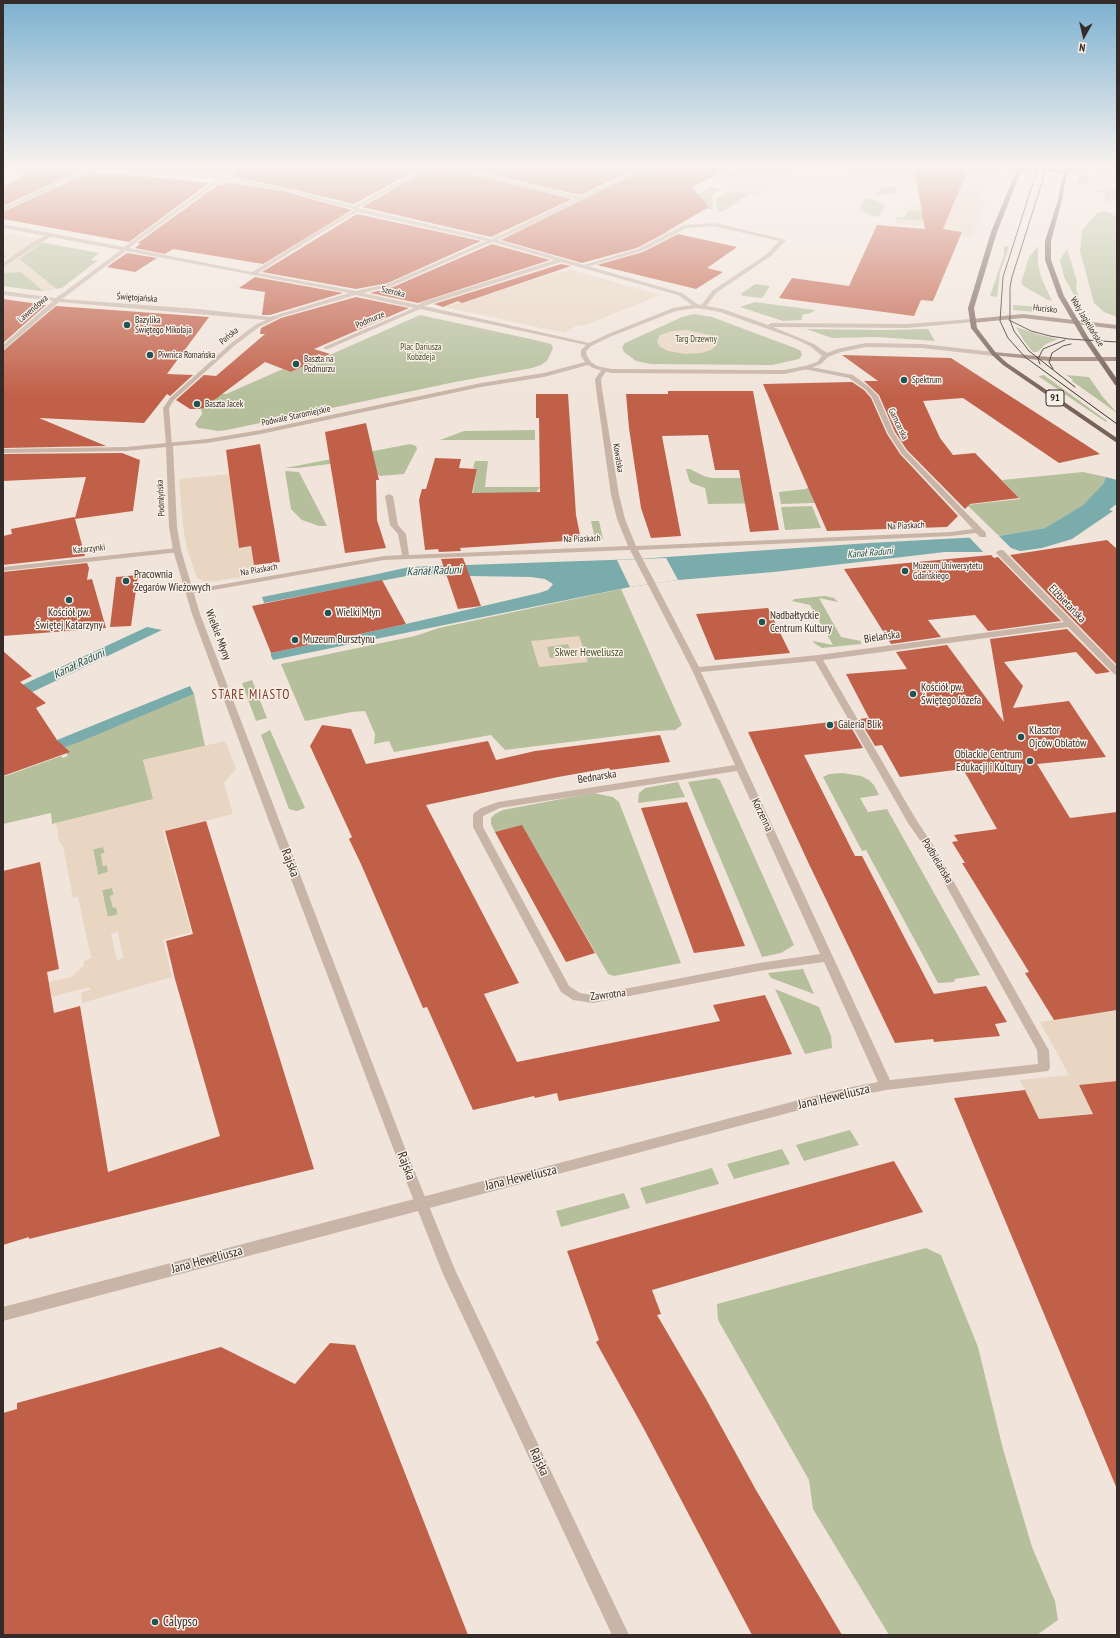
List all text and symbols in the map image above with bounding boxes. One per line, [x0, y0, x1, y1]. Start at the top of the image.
north arrow [1064, 16, 1104, 56]
text: N [1078, 41, 1086, 55]
street label: Szeroka [380, 284, 406, 300]
street label: Świętojańska [116, 291, 158, 305]
street label: Lawendowa [16, 293, 50, 325]
street label: Wały Jagiellońskie [1068, 295, 1106, 349]
street label: Hucisko [1032, 302, 1058, 316]
street label: Podmurze [354, 309, 386, 331]
place label: Bazylika Świętego Mikołaja [135, 315, 192, 336]
marker: Bazylika Świętego Mikołaja [122, 320, 132, 330]
street label: Pańska [217, 325, 241, 347]
park label: Targ Drzewny [675, 334, 717, 344]
park label: Plac Dariusza Kobzdeja [400, 342, 442, 363]
marker: Piwnica Romańska [145, 350, 155, 360]
place label: Piwnica Romańska [158, 350, 215, 360]
place label: Baszta na Podmurzu [304, 354, 335, 375]
marker: Baszta na Podmurzu [291, 359, 301, 369]
marker: Spektrum [899, 375, 909, 385]
place label: Spektrum [912, 375, 942, 385]
road number: 91 [1046, 390, 1064, 406]
marker: Baszta Jacek [192, 399, 202, 409]
place label: Baszta Jacek [205, 399, 243, 409]
street label: Podwale Staromiejskie [261, 403, 331, 429]
street label: Garncarska [886, 406, 910, 442]
street label: Kowalska [610, 443, 626, 473]
street label: Podmłyńska [155, 479, 167, 517]
street label: Na Piaskach [887, 520, 925, 532]
street label: Na Piaskach [563, 533, 601, 545]
street label: Katarzynki [72, 542, 106, 556]
water label: Kanał Raduni [847, 545, 893, 561]
street label: Na Piaskach [240, 561, 278, 579]
place label: Muzeum Uniwersytetu Gdańskiego [913, 561, 982, 582]
water label: Kanał Raduni [406, 563, 462, 579]
marker: Muzeum Uniwersytetu Gdańskiego [900, 566, 910, 576]
place label: Pracownia Zegarów Wieżowych [134, 568, 211, 594]
marker: Pracownia Zegarów Wieżowych [121, 576, 131, 586]
street label: Elżbietańska [1046, 582, 1088, 626]
marker: Kościół pw. Świętej Katarzyny [64, 595, 74, 605]
place label: Kościół pw. Świętej Katarzyny [35, 606, 103, 632]
place label: Wielki Młyn [336, 606, 380, 620]
street label: Wielkie Młyny [202, 608, 234, 662]
marker: Wielki Młyn [323, 608, 333, 618]
place label: Nadbałtyckie Centrum Kultury [770, 609, 832, 635]
marker: Nadbałtyckie Centrum Kultury [757, 617, 767, 627]
street label: Bielańska [863, 628, 901, 646]
place label: Muzeum Bursztynu [303, 633, 375, 647]
marker: Muzeum Bursztynu [290, 635, 300, 645]
water label: Kanał Raduni [51, 646, 107, 682]
park label: Skwer Heweliusza [555, 646, 623, 660]
place label: Kościół pw. Świętego Józefa [921, 681, 981, 707]
district label: STARE MIASTO [212, 687, 290, 703]
marker: Kościół pw. Świętego Józefa [908, 689, 918, 699]
place label: Galeria Blik [838, 718, 881, 732]
marker: Galeria Blik [825, 720, 835, 730]
place label: Klasztor Ojców Oblatów [1029, 724, 1086, 750]
marker: Klasztor Ojców Oblatów [1016, 732, 1026, 742]
place label: Oblackie Centrum Edukacji i Kultury [955, 748, 1022, 774]
marker: Oblackie Centrum Edukacji i Kultury [1025, 756, 1035, 766]
street label: Bednarska [577, 767, 617, 787]
street label: Korzenna [749, 796, 775, 834]
street label: Podbielańska [918, 836, 956, 886]
street label: Rajska [278, 847, 302, 879]
street label: Zawrotna [590, 986, 626, 1004]
street label: Jana Heweliusza [797, 1081, 871, 1113]
street label: Rajska [394, 1150, 418, 1182]
street label: Jana Heweliusza [484, 1162, 558, 1194]
street label: Jana Heweliusza [170, 1243, 244, 1277]
street label: Rajska [526, 1446, 552, 1478]
place label: Calypso [163, 1614, 198, 1630]
marker: Calypso [150, 1617, 160, 1627]

